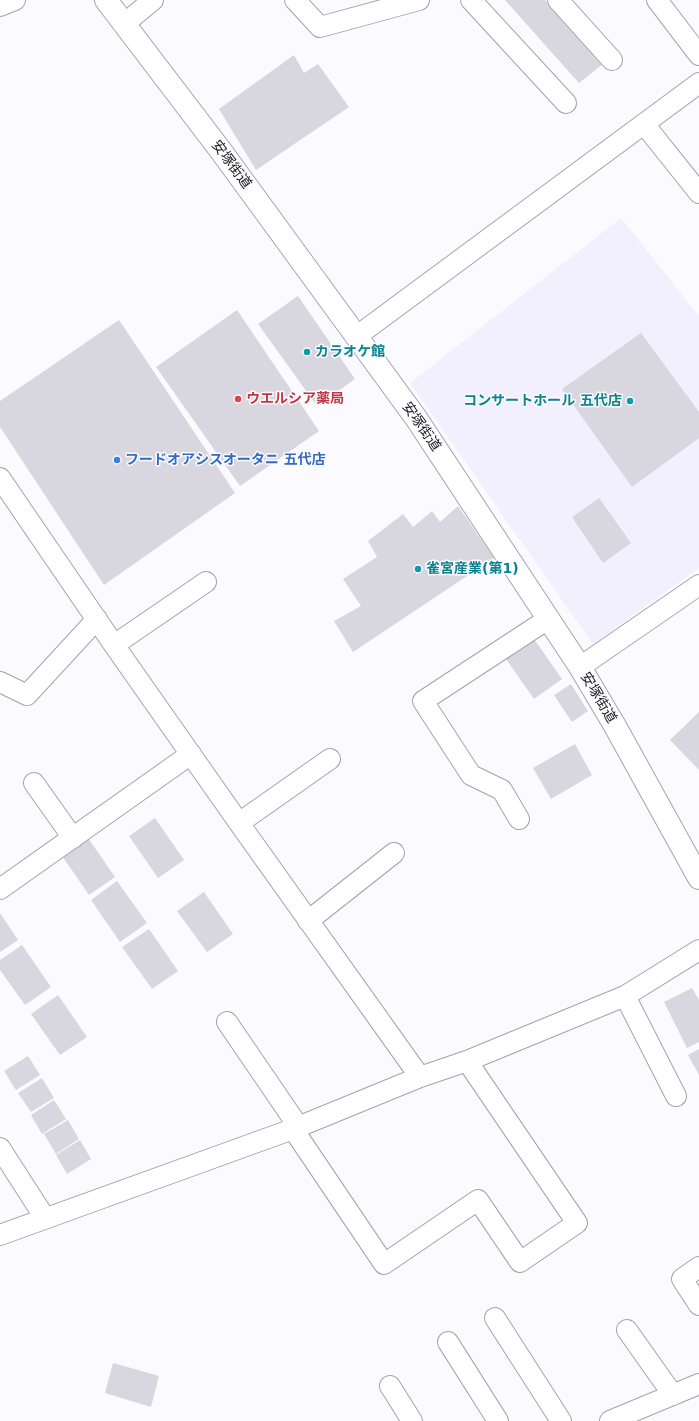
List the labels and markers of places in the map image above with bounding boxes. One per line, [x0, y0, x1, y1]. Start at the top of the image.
place label: カラオケ館 [315, 344, 385, 360]
marker: カラオケ館 [302, 347, 312, 357]
place label: ウエルシア薬局 [246, 391, 344, 407]
place label: コンサートホール 五代店 [463, 393, 622, 409]
marker: ウエルシア薬局 [233, 394, 243, 404]
marker: コンサートホール 五代店 [625, 396, 635, 406]
place label: フードオアシスオータニ 五代店 [125, 452, 326, 468]
marker: フードオアシスオータニ 五代店 [112, 455, 122, 465]
place label: 雀宮産業(第1) [426, 561, 519, 577]
marker: 雀宮産業(第1) [413, 564, 423, 574]

